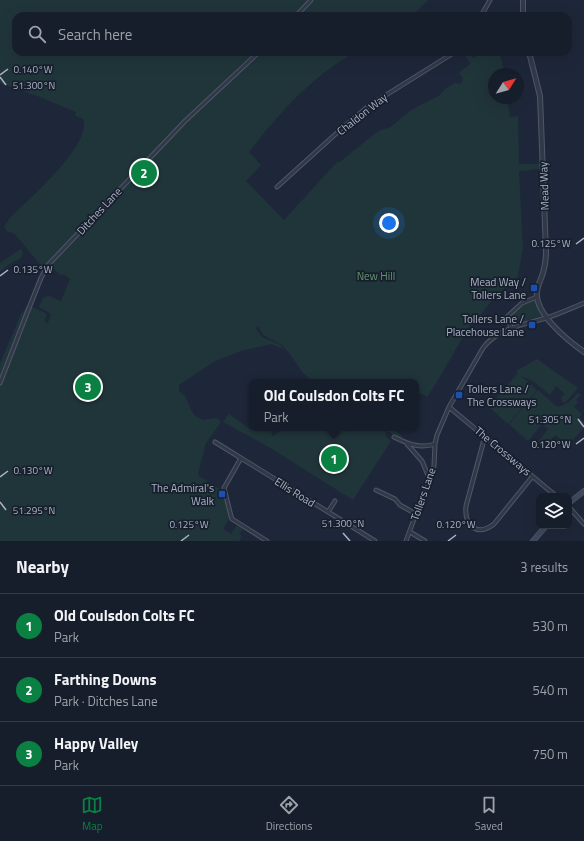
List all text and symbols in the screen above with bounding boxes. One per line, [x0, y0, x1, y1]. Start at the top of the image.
search box [12, 12, 572, 56]
icon: search [26, 23, 48, 45]
text: Search here [58, 23, 132, 46]
text: 0.140°W [13, 62, 53, 77]
north arrow [488, 68, 524, 104]
text: 51.300°N [13, 78, 55, 93]
street label: Chaldon Way [333, 89, 391, 139]
pin: 2 [131, 158, 157, 188]
street label: Mead Way [535, 161, 553, 211]
street label: Ditches Lane [73, 183, 125, 238]
your location [379, 213, 399, 233]
text: 0.125°W [531, 236, 571, 251]
text: 0.135°W [13, 262, 53, 277]
park label: New Hill [357, 268, 395, 284]
place label: Mead Way / Tollers Lane [470, 274, 526, 303]
marker: Mead Way / Tollers Lane [529, 283, 539, 293]
place label: Tollers Lane / Placehouse Lane [446, 311, 524, 340]
marker: Tollers Lane / Placehouse Lane [527, 320, 537, 330]
pin: 3 [75, 372, 101, 402]
popup [249, 379, 419, 431]
place label: Tollers Lane / The Crossways [467, 381, 536, 410]
text: Old Coulsdon Colts FC [264, 384, 404, 407]
marker: Tollers Lane / The Crossways [454, 390, 464, 400]
text: Park [264, 407, 289, 427]
text: 51.305°N [529, 412, 571, 427]
street label: The Crossways [471, 423, 535, 479]
text: 0.120°W [531, 437, 571, 452]
pin: 1 [321, 444, 347, 474]
text: 0.130°W [13, 463, 53, 478]
street label: Tollers Lane [407, 465, 440, 523]
street label: Ellis Road [272, 473, 318, 511]
place label: The Admiral's Walk [151, 480, 215, 509]
marker: The Admiral's Walk [217, 489, 227, 499]
map controls [536, 493, 572, 529]
button: layers [536, 493, 572, 529]
text: 51.295°N [13, 503, 55, 518]
text: 51.300°N [322, 516, 364, 531]
text: 0.125°W [169, 517, 209, 532]
text: 0.120°W [436, 517, 476, 532]
text: Nearby [16, 554, 69, 580]
text: 3 results [520, 557, 568, 577]
text: Old Coulsdon Colts FC [54, 604, 195, 627]
text: 1 [25, 616, 33, 636]
text: 530 m [532, 616, 568, 636]
text: Park [54, 627, 79, 647]
text: Farthing Downs [54, 668, 157, 691]
text: 2 [25, 680, 33, 700]
text: 540 m [532, 680, 568, 700]
text: Park · Ditches Lane [54, 691, 158, 711]
text: Happy Valley [54, 732, 138, 755]
text: 3 [25, 744, 33, 764]
text: 750 m [532, 744, 568, 764]
text: Park [54, 755, 79, 775]
tab: Map [81, 794, 103, 834]
tab: Directions [266, 794, 312, 834]
tab: Saved [475, 794, 503, 834]

